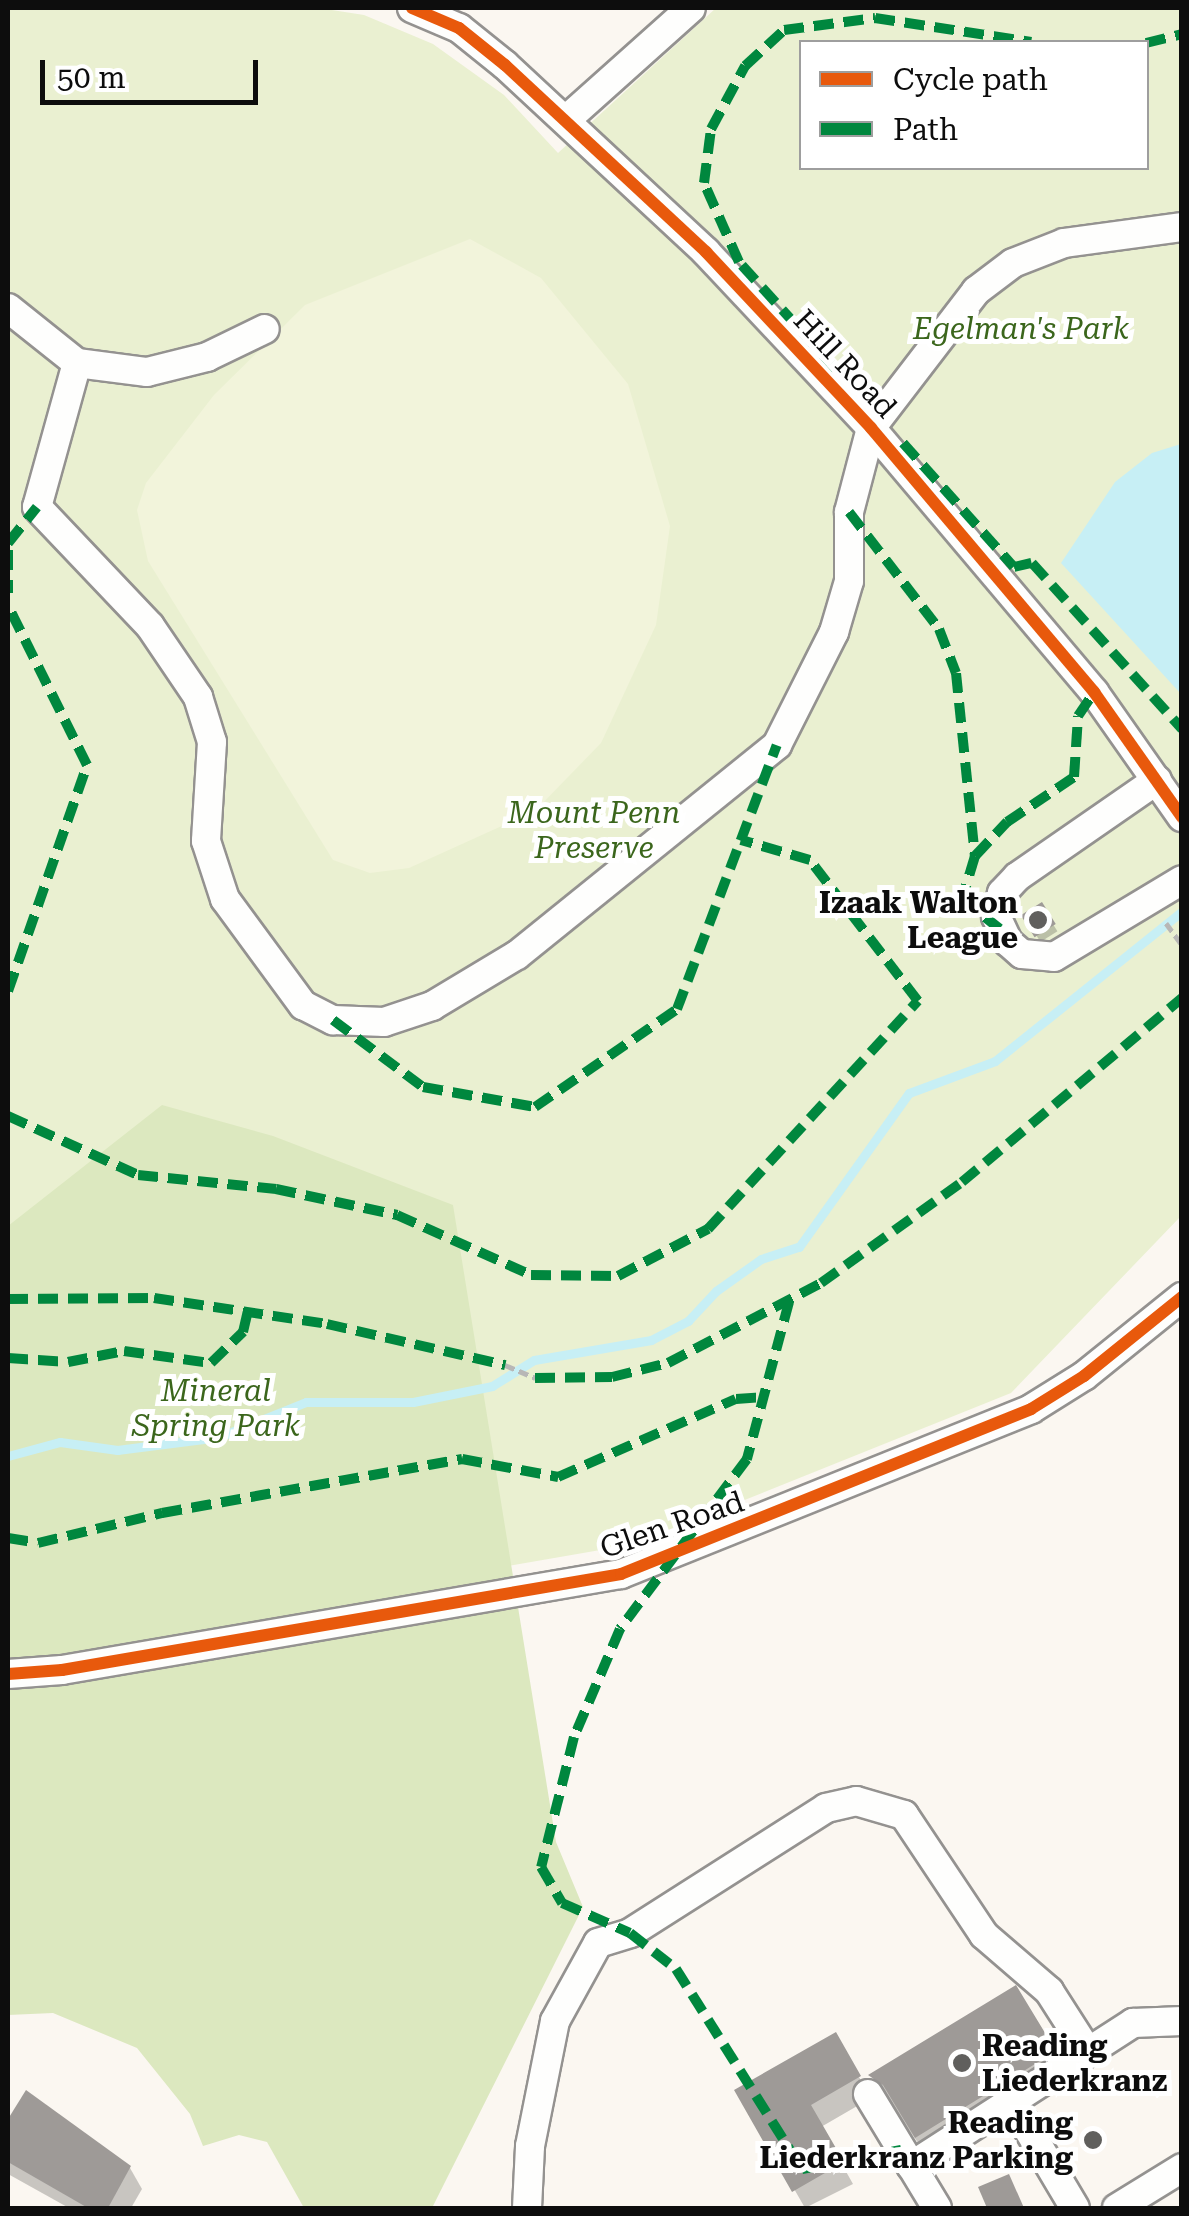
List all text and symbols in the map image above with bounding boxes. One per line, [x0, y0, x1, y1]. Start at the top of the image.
scale bar [45, 40, 262, 102]
legend [799, 40, 1149, 170]
text: 50 m [57, 60, 126, 95]
text: Cycle path [893, 62, 1048, 97]
text: Path [893, 112, 958, 147]
street label: Hill Road [786, 303, 904, 425]
park label: Egelman's Park [913, 311, 1129, 347]
park label: Mount Penn Preserve [508, 795, 680, 866]
place label: Izaak Walton League [819, 885, 1018, 956]
marker: Izaak Walton League [1027, 909, 1049, 931]
park label: Mineral Spring Park [132, 1373, 300, 1444]
street label: Glen Road [595, 1484, 749, 1566]
place label: Reading Liederkranz [982, 2028, 1167, 2098]
marker: Reading Liederkranz [951, 2052, 973, 2074]
place label: Reading Liederkranz Parking [760, 2105, 1073, 2176]
marker: Reading Liederkranz Parking [1082, 2129, 1104, 2151]

